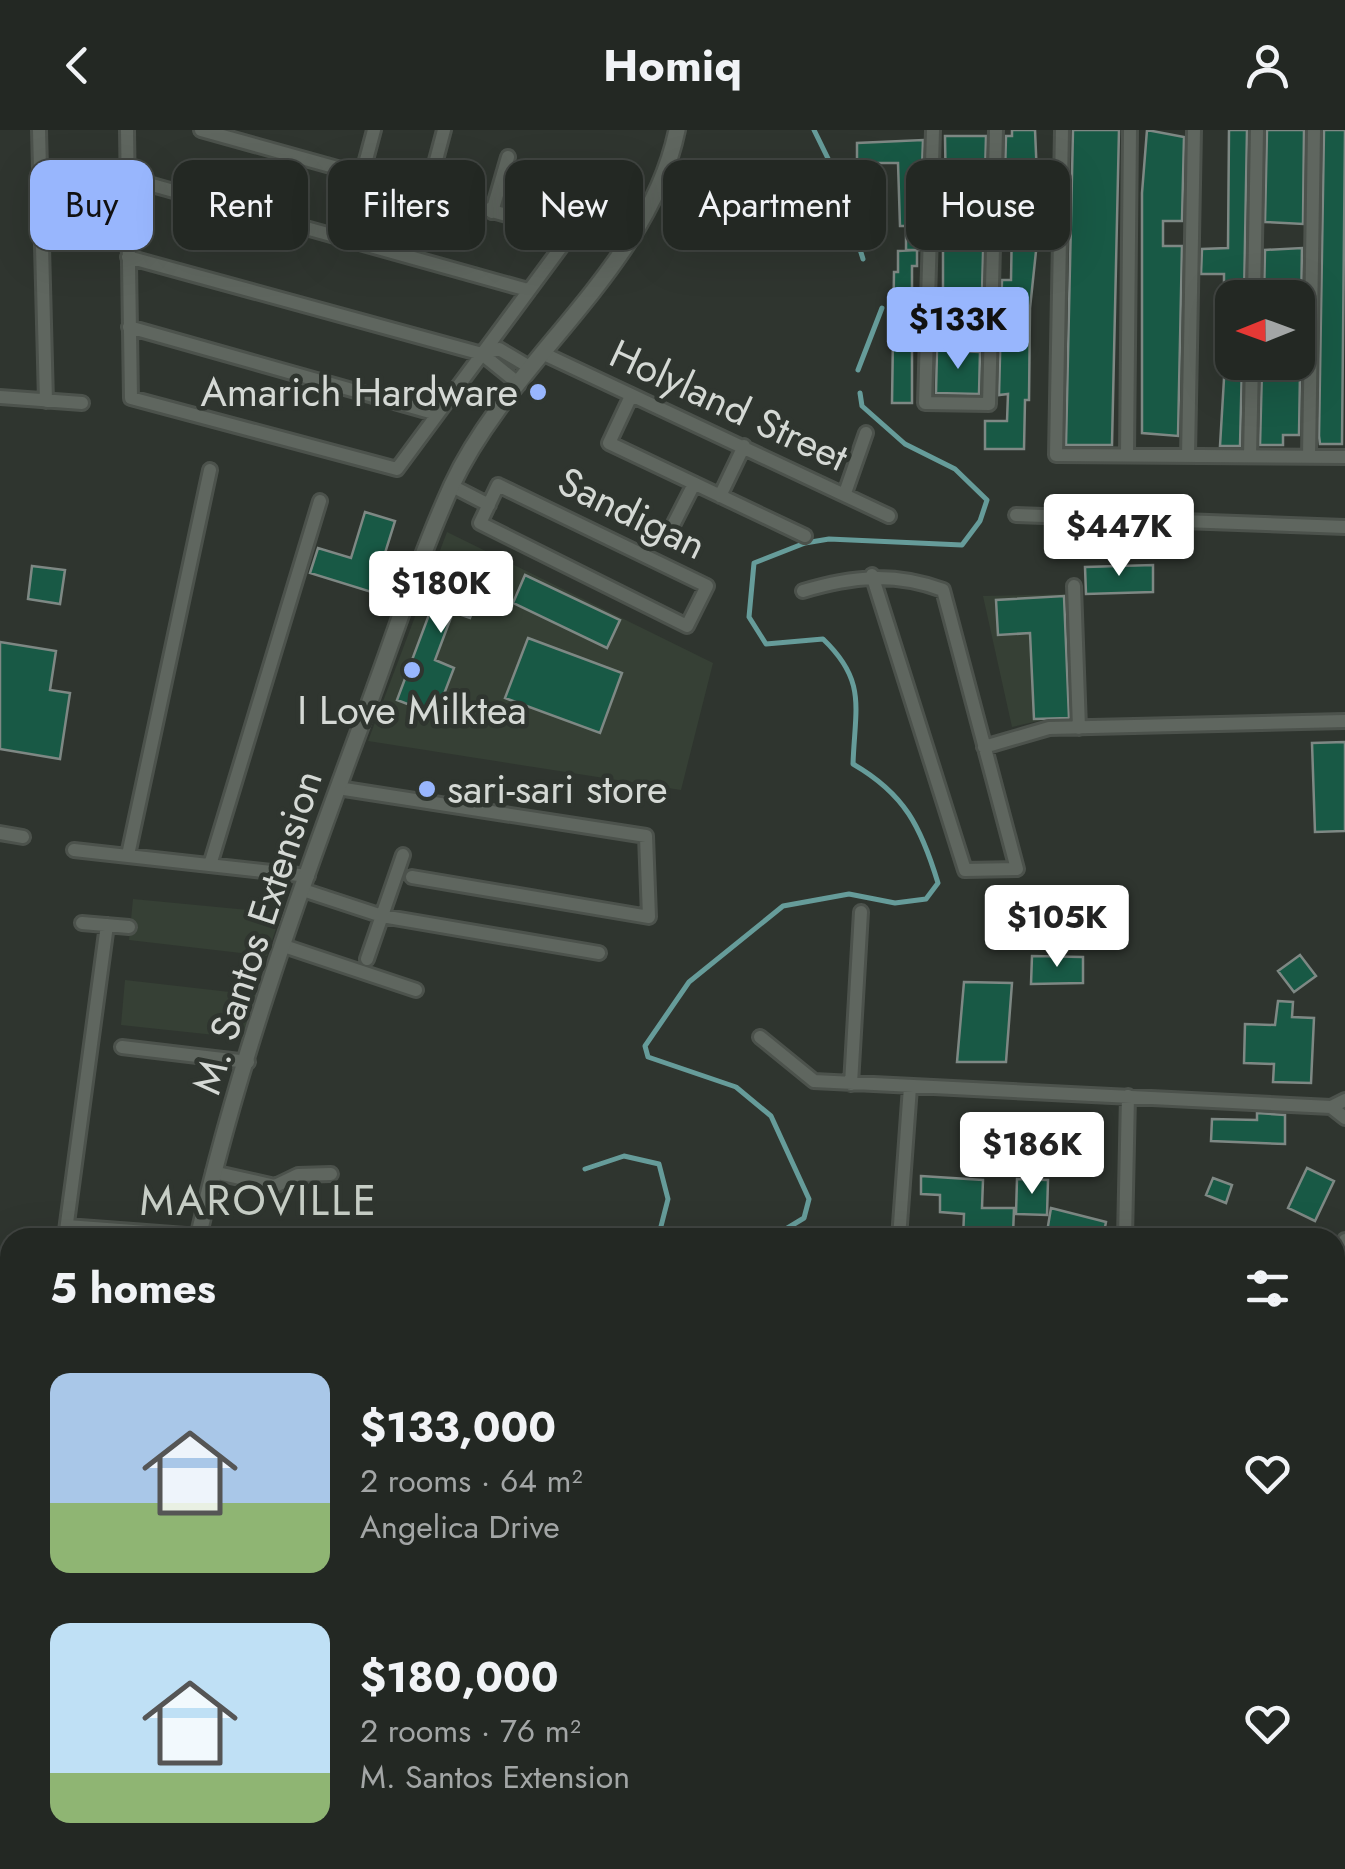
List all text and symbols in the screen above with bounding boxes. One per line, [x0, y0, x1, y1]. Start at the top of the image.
text: Homiq [603, 33, 742, 98]
icon: back [50, 38, 105, 93]
icon: person [1240, 38, 1295, 93]
chip: Buy [30, 160, 153, 250]
chip: Rent [173, 160, 308, 250]
chip: Filters [328, 160, 485, 250]
chip: New [505, 160, 643, 250]
chip: Apartment [663, 160, 886, 250]
chip: House [906, 160, 1070, 250]
north arrow [1215, 280, 1315, 380]
map controls [1215, 280, 1315, 380]
pin: $133K [888, 287, 1028, 372]
text: $133K [909, 296, 1007, 342]
street label: Holyland Street [600, 324, 858, 486]
place label: Amarich Hardware [200, 363, 518, 421]
marker: Amarich Hardware [527, 381, 549, 403]
street label: Sandigan [548, 452, 716, 574]
pin: $447K [1049, 494, 1189, 579]
text: $447K [1066, 503, 1172, 549]
pin: $180K [371, 551, 511, 636]
text: $180K [391, 560, 491, 606]
marker: I Love Milktea [401, 659, 423, 681]
place label: I Love Milktea [297, 681, 527, 739]
place label: sari-sari store [447, 760, 668, 818]
street label: M. Santos Extension [177, 763, 337, 1101]
marker: sari-sari store [416, 778, 438, 800]
pin: $105K [987, 885, 1127, 970]
text: $105K [1007, 894, 1107, 940]
pin: $186K [962, 1112, 1102, 1197]
text: $186K [982, 1121, 1082, 1167]
district label: MAROVILLE [140, 1170, 378, 1231]
text: 5 homes [50, 1258, 216, 1319]
icon: filters [1240, 1261, 1295, 1316]
text: $133,000 [360, 1397, 556, 1458]
icon: home [130, 1413, 250, 1533]
icon: heart [1240, 1446, 1295, 1501]
text: 2 rooms · 64 m² [360, 1458, 583, 1504]
text: Angelica Drive [360, 1504, 560, 1550]
text: $180,000 [360, 1647, 559, 1708]
icon: home [130, 1663, 250, 1783]
icon: heart [1240, 1696, 1295, 1751]
text: 2 rooms · 76 m² [360, 1708, 581, 1754]
text: M. Santos Extension [360, 1754, 630, 1800]

